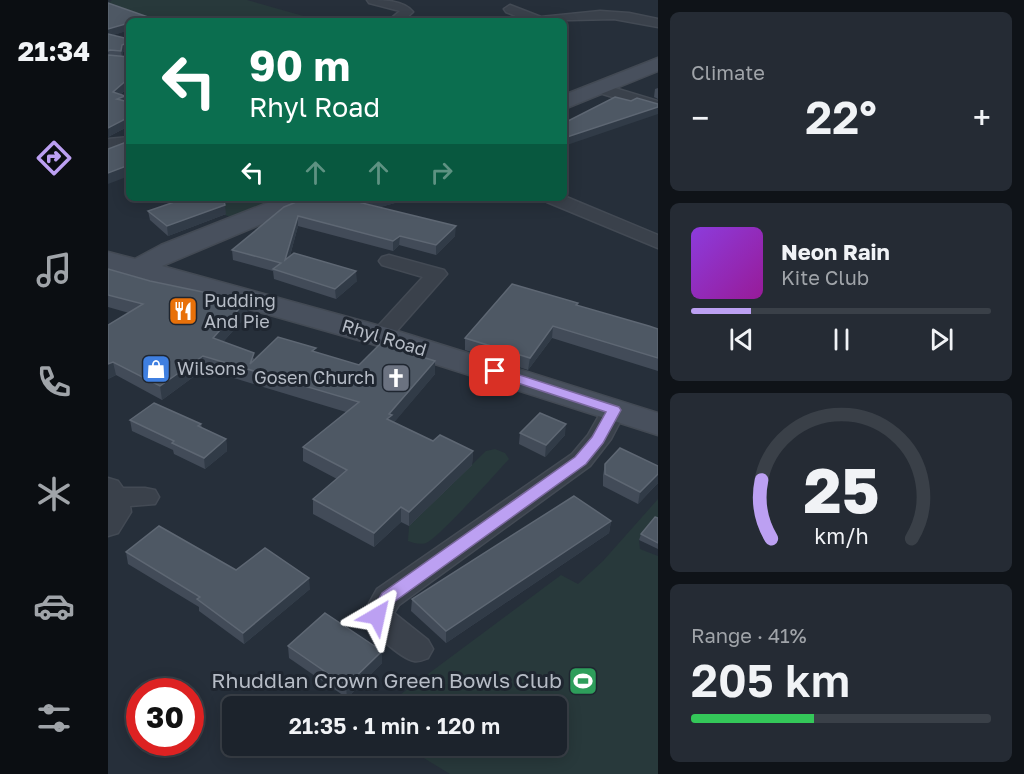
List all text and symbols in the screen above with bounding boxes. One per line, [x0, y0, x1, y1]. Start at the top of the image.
text: 21:34 [18, 35, 90, 67]
text: 90 m [249, 40, 350, 90]
icon: left [150, 42, 228, 120]
text: Climate [691, 60, 765, 84]
text: 22° [805, 90, 877, 144]
text: Rhyl Road [249, 91, 380, 123]
text: − [691, 98, 709, 137]
text: + [973, 98, 991, 137]
icon: directions [33, 137, 75, 179]
icon: left [236, 156, 269, 189]
icon: ahead [299, 156, 332, 189]
icon: ahead [362, 156, 395, 189]
icon: right [425, 156, 458, 189]
text: Neon Rain [781, 238, 890, 265]
icon: music [33, 249, 75, 291]
text: Kite Club [781, 265, 869, 289]
place label: Pudding And Pie [204, 289, 276, 332]
restaurant icon: Pudding And Pie [167, 295, 199, 327]
street label: Rhyl Road [339, 314, 429, 360]
icon: previous [725, 323, 758, 356]
icon: pause [825, 323, 858, 356]
icon: next [925, 323, 958, 356]
pin [469, 345, 520, 396]
shop icon: Wilsons [140, 353, 172, 385]
icon: arrive [478, 354, 511, 387]
place label: Wilsons [177, 357, 246, 379]
icon: phone [33, 361, 75, 403]
church icon: Gosen Church [380, 362, 412, 394]
place label: Gosen Church [254, 366, 375, 388]
text: 25 [803, 452, 879, 527]
icon: climate [33, 473, 75, 515]
text: km/h [814, 524, 868, 550]
position arrow [345, 584, 409, 648]
icon: car [33, 585, 75, 627]
text: Range · 41% [691, 623, 807, 647]
text: 205 km [691, 653, 850, 707]
sports icon: Rhuddlan Crown Green Bowls Club [567, 665, 599, 697]
place label: Rhuddlan Crown Green Bowls Club [211, 667, 562, 693]
speed limit sign: 30 [126, 678, 204, 756]
icon: filters [33, 697, 75, 739]
text: 21:35 · 1 min · 120 m [289, 712, 500, 739]

